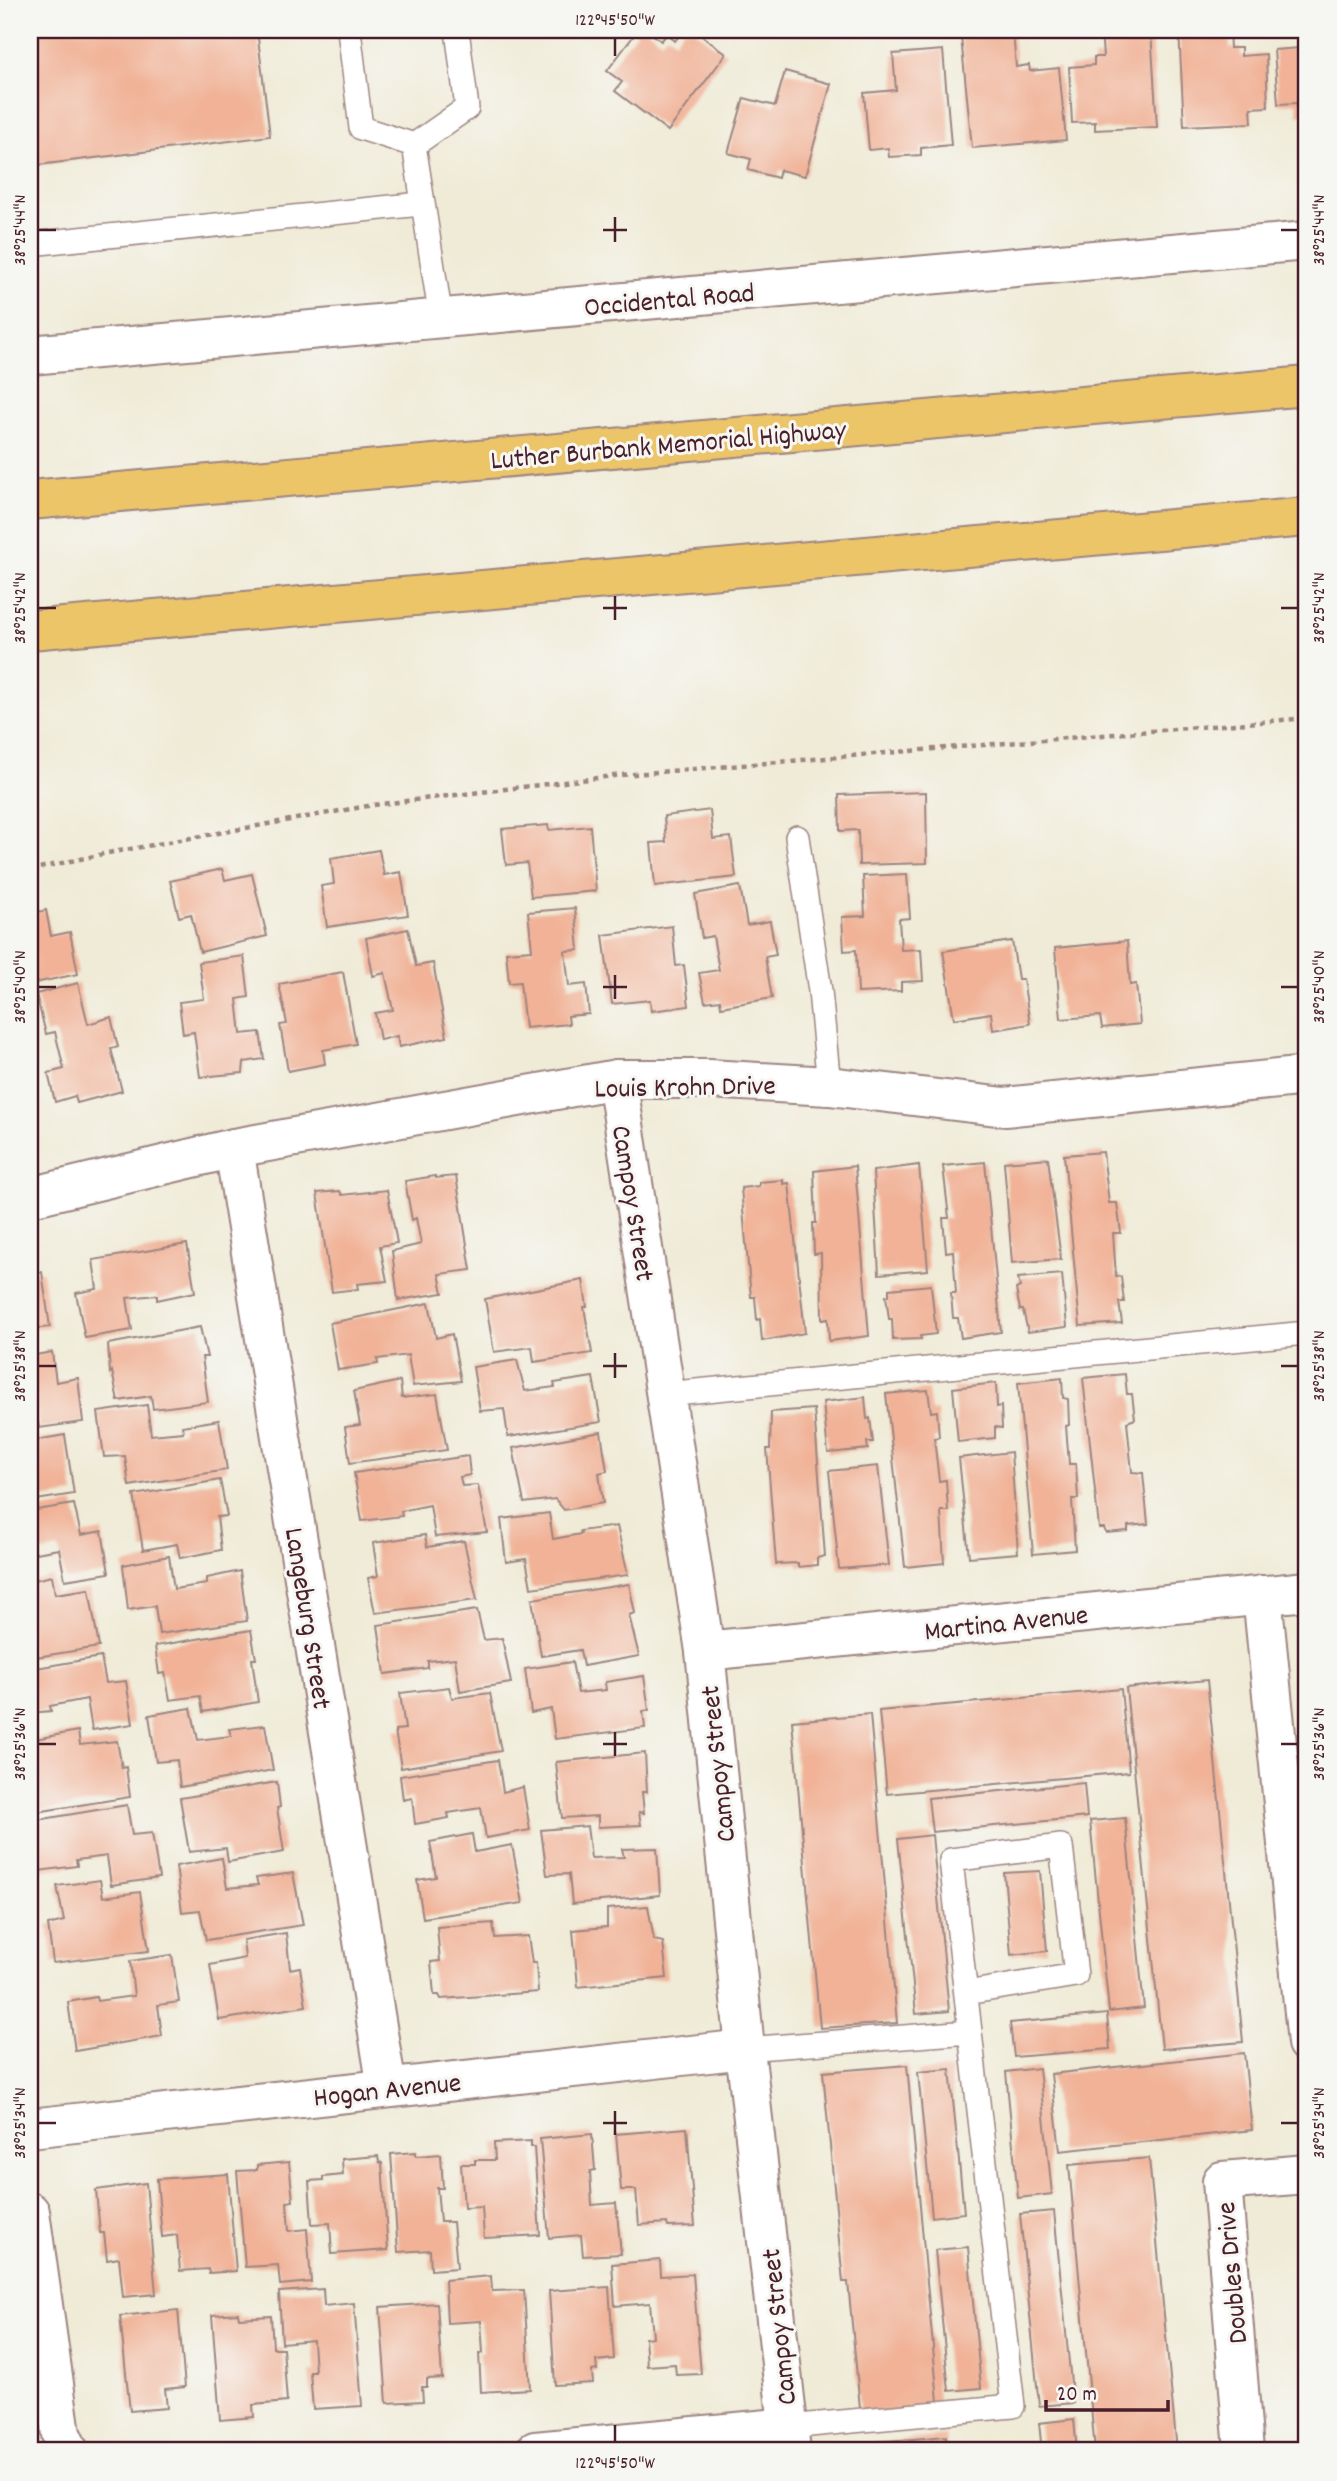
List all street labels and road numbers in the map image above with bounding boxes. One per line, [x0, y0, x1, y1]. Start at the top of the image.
street label: Occidental Road [583, 276, 756, 330]
street label: Luther Burbank Memorial Highway [489, 412, 849, 483]
street label: Louis Krohn Drive [594, 1068, 776, 1112]
street label: Campoy Street [598, 1123, 662, 1285]
street label: Langeburg Street [271, 1525, 339, 1712]
street label: Martina Avenue [923, 1597, 1090, 1654]
street label: Campoy Street [693, 1683, 749, 1844]
street label: Hogan Avenue [312, 2065, 463, 2121]
street label: Doubles Drive [1209, 2200, 1261, 2345]
street label: Campoy Street [754, 2246, 810, 2407]

